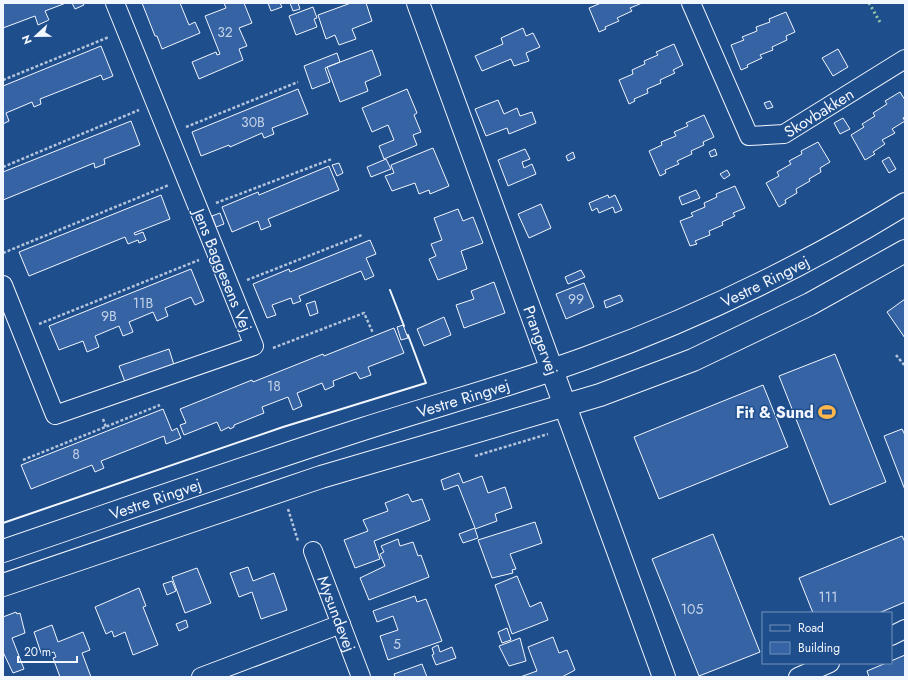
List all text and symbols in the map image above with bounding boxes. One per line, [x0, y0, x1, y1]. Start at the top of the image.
north arrow [16, 16, 56, 56]
house number: 32 [217, 22, 233, 42]
text: N [18, 33, 36, 47]
street label: Skovbakken [780, 82, 858, 143]
house number: 30B [241, 112, 265, 132]
street label: Jens Baggesens Vej [187, 203, 258, 335]
street label: Vestre Ringvej [717, 250, 813, 313]
house number: 99 [568, 289, 584, 309]
house number: 11B [133, 293, 153, 313]
street label: Prangervej [517, 302, 564, 378]
house number: 9B [101, 306, 117, 326]
street label: Vestre Ringvej [414, 373, 513, 423]
house number: 18 [267, 376, 281, 396]
place label: Fit & Sund [736, 401, 814, 424]
sports icon: Fit & Sund [817, 402, 837, 422]
house number: 8 [72, 444, 80, 464]
street label: Vestre Ringvej [106, 473, 204, 526]
street label: Mysundevej [311, 573, 361, 655]
house number: 111 [819, 587, 837, 607]
house number: 105 [681, 599, 703, 619]
legend [762, 612, 892, 664]
text: Road [798, 619, 824, 637]
house number: 5 [393, 634, 401, 654]
scale bar [18, 638, 77, 664]
text: Building [798, 639, 840, 657]
text: 20 m [24, 643, 51, 661]

